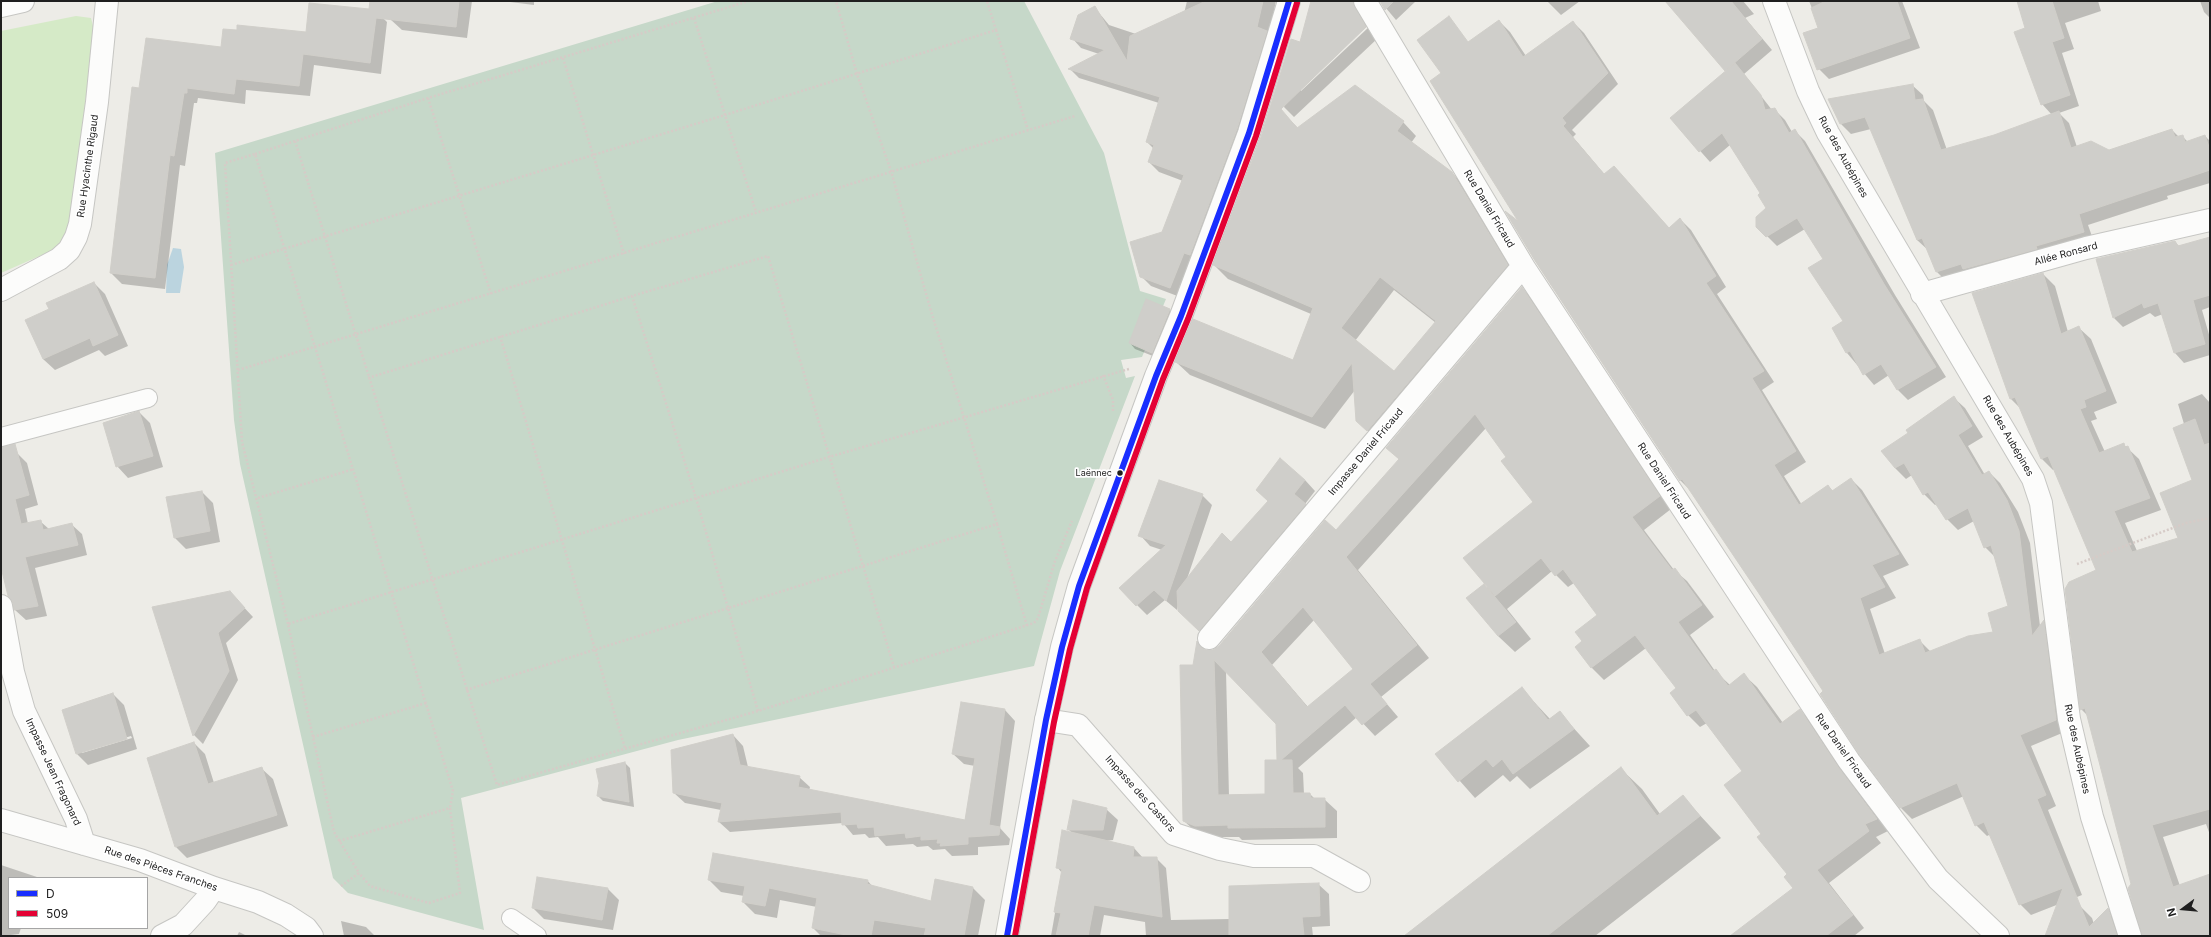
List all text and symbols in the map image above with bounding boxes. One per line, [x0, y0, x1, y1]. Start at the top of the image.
street label: Rue Hyacinthe Rigaud [75, 114, 101, 218]
street label: Rue des Aubépines [1816, 114, 1870, 200]
street label: Rue Daniel Fricaud [1461, 168, 1517, 250]
street label: Allée Ronsard [2033, 240, 2099, 268]
street label: Rue des Aubépines [1980, 393, 2036, 479]
street label: Impasse Daniel Fricaud [1326, 406, 1406, 498]
street label: Rue Daniel Fricaud [1635, 441, 1693, 521]
place label: Laënnec [1076, 468, 1112, 478]
marker: Laënnec [1115, 468, 1125, 478]
street label: Rue des Aubépines [2062, 703, 2092, 795]
street label: Rue Daniel Fricaud [1813, 711, 1873, 791]
street label: Impasse Jean Fragonard [23, 717, 83, 827]
street label: Impasse des Castors [1102, 753, 1178, 835]
street label: Rue des Pièces Franches [103, 844, 219, 894]
legend [8, 877, 148, 929]
text: D [46, 886, 55, 901]
north arrow [2163, 889, 2203, 929]
text: 509 [46, 906, 68, 921]
text: N [2164, 906, 2179, 918]

